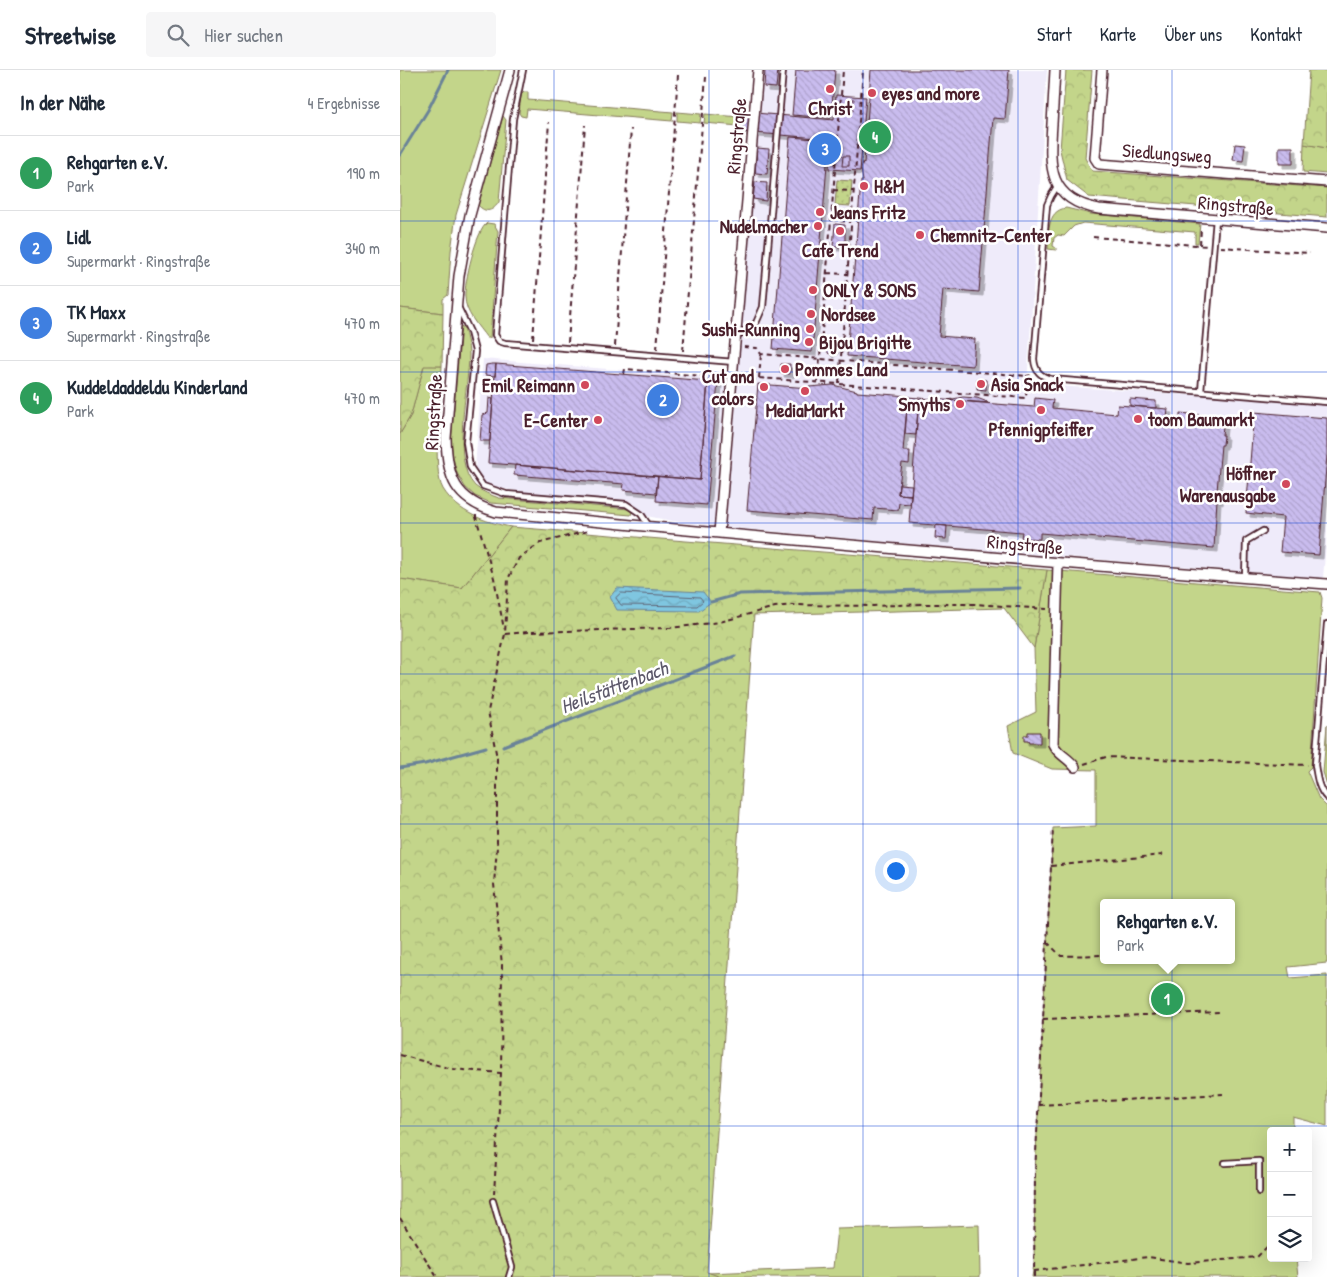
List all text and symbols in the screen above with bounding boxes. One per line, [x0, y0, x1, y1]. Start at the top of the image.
search box [146, 12, 496, 57]
text: Streetwise [25, 19, 116, 51]
icon: search [164, 21, 192, 49]
text: Hier suchen [204, 22, 283, 48]
text: Start [1037, 22, 1072, 47]
text: Karte [1100, 22, 1136, 47]
text: Über uns [1164, 22, 1222, 47]
text: Kontakt [1250, 22, 1302, 47]
place label: eyes and more [882, 80, 981, 107]
marker: Christ [824, 83, 836, 95]
marker: eyes and more [866, 87, 878, 99]
text: In der Nähe [20, 88, 105, 117]
text: 4 Ergebnisse [308, 92, 380, 114]
place label: Christ [808, 95, 853, 121]
street label: Ringstraße [720, 97, 752, 175]
pin: 4 [859, 118, 891, 156]
pin: 3 [809, 130, 841, 168]
street label: Siedlungsweg [1121, 137, 1213, 169]
text: Rehgarten e.V. [67, 149, 168, 175]
text: 1 [33, 162, 39, 184]
text: 190 m [347, 162, 380, 184]
place label: H&M [874, 173, 904, 199]
text: Park [67, 175, 94, 197]
marker: H&M [858, 180, 870, 192]
street label: Ringstraße [1197, 189, 1275, 221]
place label: Jeans Fritz [830, 199, 907, 225]
marker: Jeans Fritz [814, 206, 826, 218]
place label: Nudelmacher [720, 213, 809, 239]
marker: Nudelmacher [812, 220, 824, 232]
place label: Chemnitz-Center [930, 222, 1053, 248]
text: Lidl [67, 224, 91, 250]
marker: Cafe Trend [834, 225, 846, 237]
marker: Chemnitz-Center [914, 229, 926, 241]
text: 2 [32, 237, 40, 259]
text: 340 m [345, 237, 380, 259]
place label: Cafe Trend [802, 237, 879, 263]
text: Supermarkt · Ringstraße [67, 250, 210, 272]
place label: ONLY & SONS [823, 277, 916, 303]
marker: ONLY & SONS [807, 284, 819, 296]
text: TK Maxx [67, 299, 126, 325]
place label: Nordsee [821, 301, 876, 327]
marker: Nordsee [805, 308, 817, 320]
text: 3 [32, 312, 40, 334]
text: 470 m [344, 312, 380, 334]
place label: Sushi-Running [702, 316, 801, 343]
marker: Sushi-Running [804, 323, 816, 335]
text: Supermarkt · Ringstraße [67, 325, 210, 347]
place label: Bijou Brigitte [819, 329, 912, 356]
marker: Bijou Brigitte [803, 336, 815, 348]
place label: Pommes Land [795, 356, 888, 382]
place label: Cut and colors [702, 363, 755, 411]
marker: Pommes Land [779, 363, 791, 375]
place label: Asia Snack [991, 371, 1064, 397]
place label: Emil Reimann [482, 372, 575, 398]
street label: Ringstraße [418, 373, 448, 451]
text: Kuddeldaddeldu Kinderland [67, 374, 247, 400]
marker: Asia Snack [975, 378, 987, 390]
marker: Emil Reimann [579, 379, 591, 391]
pin: 2 [647, 381, 679, 419]
marker: Cut and colors [758, 381, 770, 393]
marker: MediaMarkt [799, 385, 811, 397]
text: 4 [33, 387, 39, 409]
text: 470 m [344, 387, 380, 409]
place label: Smyths [898, 391, 951, 418]
place label: MediaMarkt [766, 397, 846, 423]
marker: Smyths [954, 398, 966, 410]
text: Park [67, 400, 94, 422]
marker: Pfennigpfeiffer [1035, 404, 1047, 416]
place label: toom Baumarkt [1147, 406, 1255, 432]
place label: E-Center [524, 407, 589, 433]
marker: toom Baumarkt [1132, 413, 1144, 425]
marker: E-Center [592, 414, 604, 426]
place label: Pfennigpfeiffer [988, 416, 1094, 443]
place label: Höffner Warenausgabe [1180, 460, 1277, 509]
marker: Höffner Warenausgabe [1280, 478, 1292, 490]
street label: Ringstraße [986, 528, 1064, 560]
water label: Heilstättenbach [556, 653, 673, 719]
your location [883, 858, 909, 884]
popup [1100, 899, 1235, 964]
text: Rehgarten e.V. [1117, 908, 1218, 934]
text: Park [1117, 934, 1144, 956]
pin: 1 [1151, 980, 1183, 1018]
map controls [1267, 1127, 1312, 1262]
button: + [1267, 1127, 1312, 1172]
button: − [1267, 1172, 1312, 1217]
button: layers [1267, 1217, 1312, 1262]

